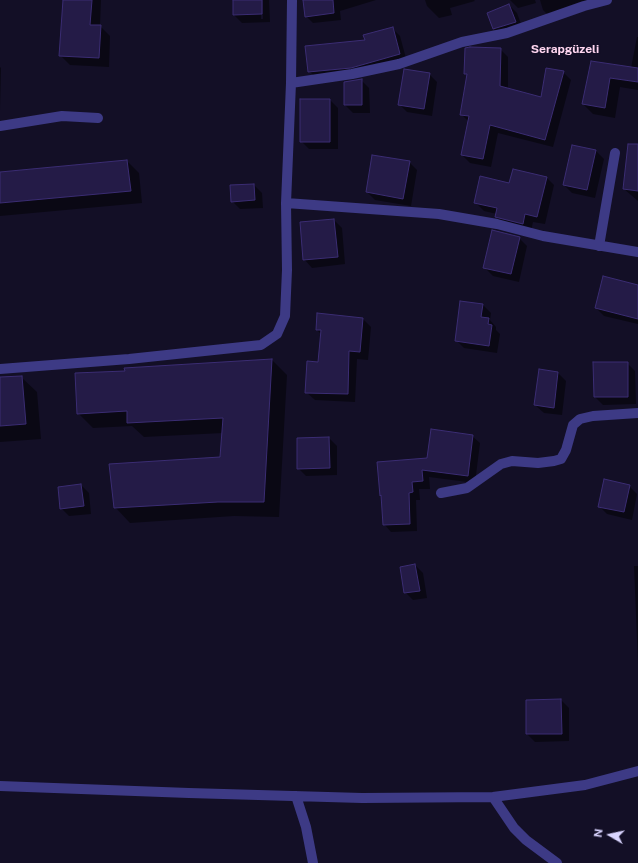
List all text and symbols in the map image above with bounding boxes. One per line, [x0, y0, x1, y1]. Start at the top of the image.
district label: Serapgüzeli [531, 42, 599, 56]
north arrow [590, 815, 630, 855]
text: N [592, 828, 605, 838]

